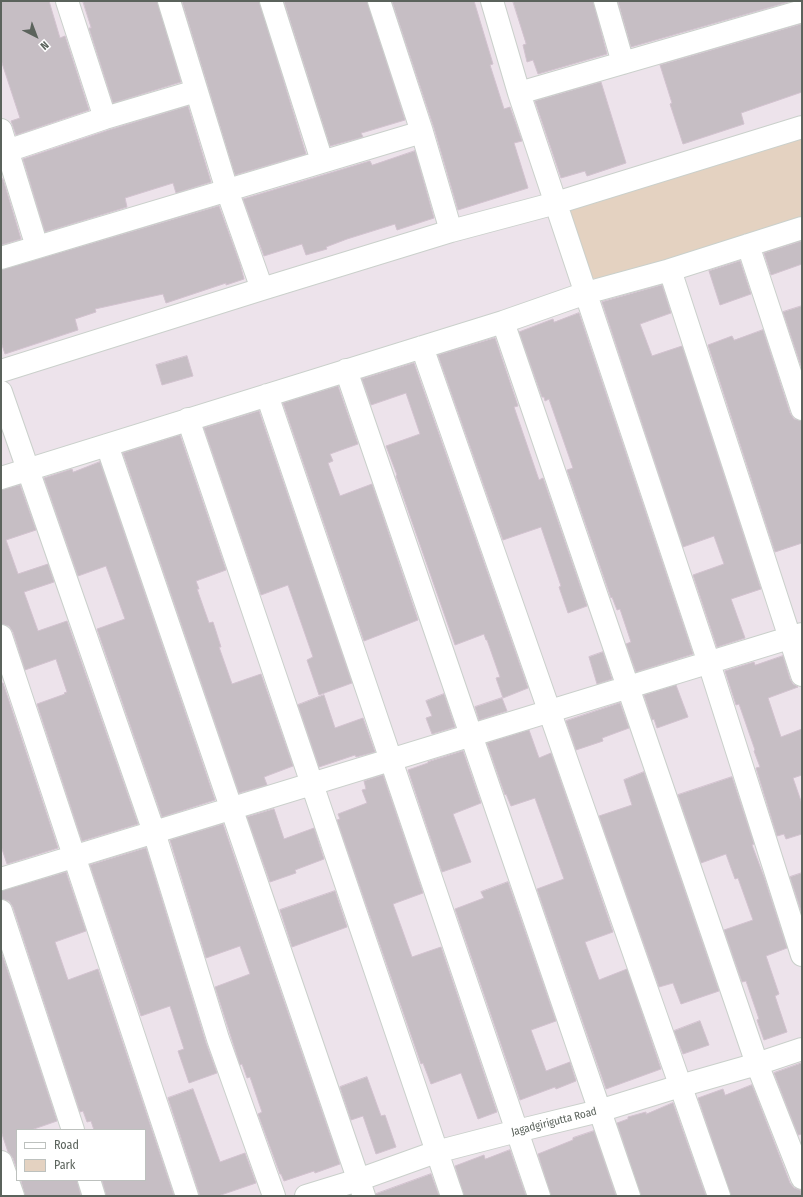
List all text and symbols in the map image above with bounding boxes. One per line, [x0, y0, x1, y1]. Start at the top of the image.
north arrow [16, 16, 56, 56]
text: N [38, 38, 51, 52]
street label: Jagadgirigutta Road [510, 1105, 598, 1139]
legend [16, 1129, 146, 1181]
text: Road [54, 1138, 79, 1152]
text: Park [54, 1158, 75, 1172]

